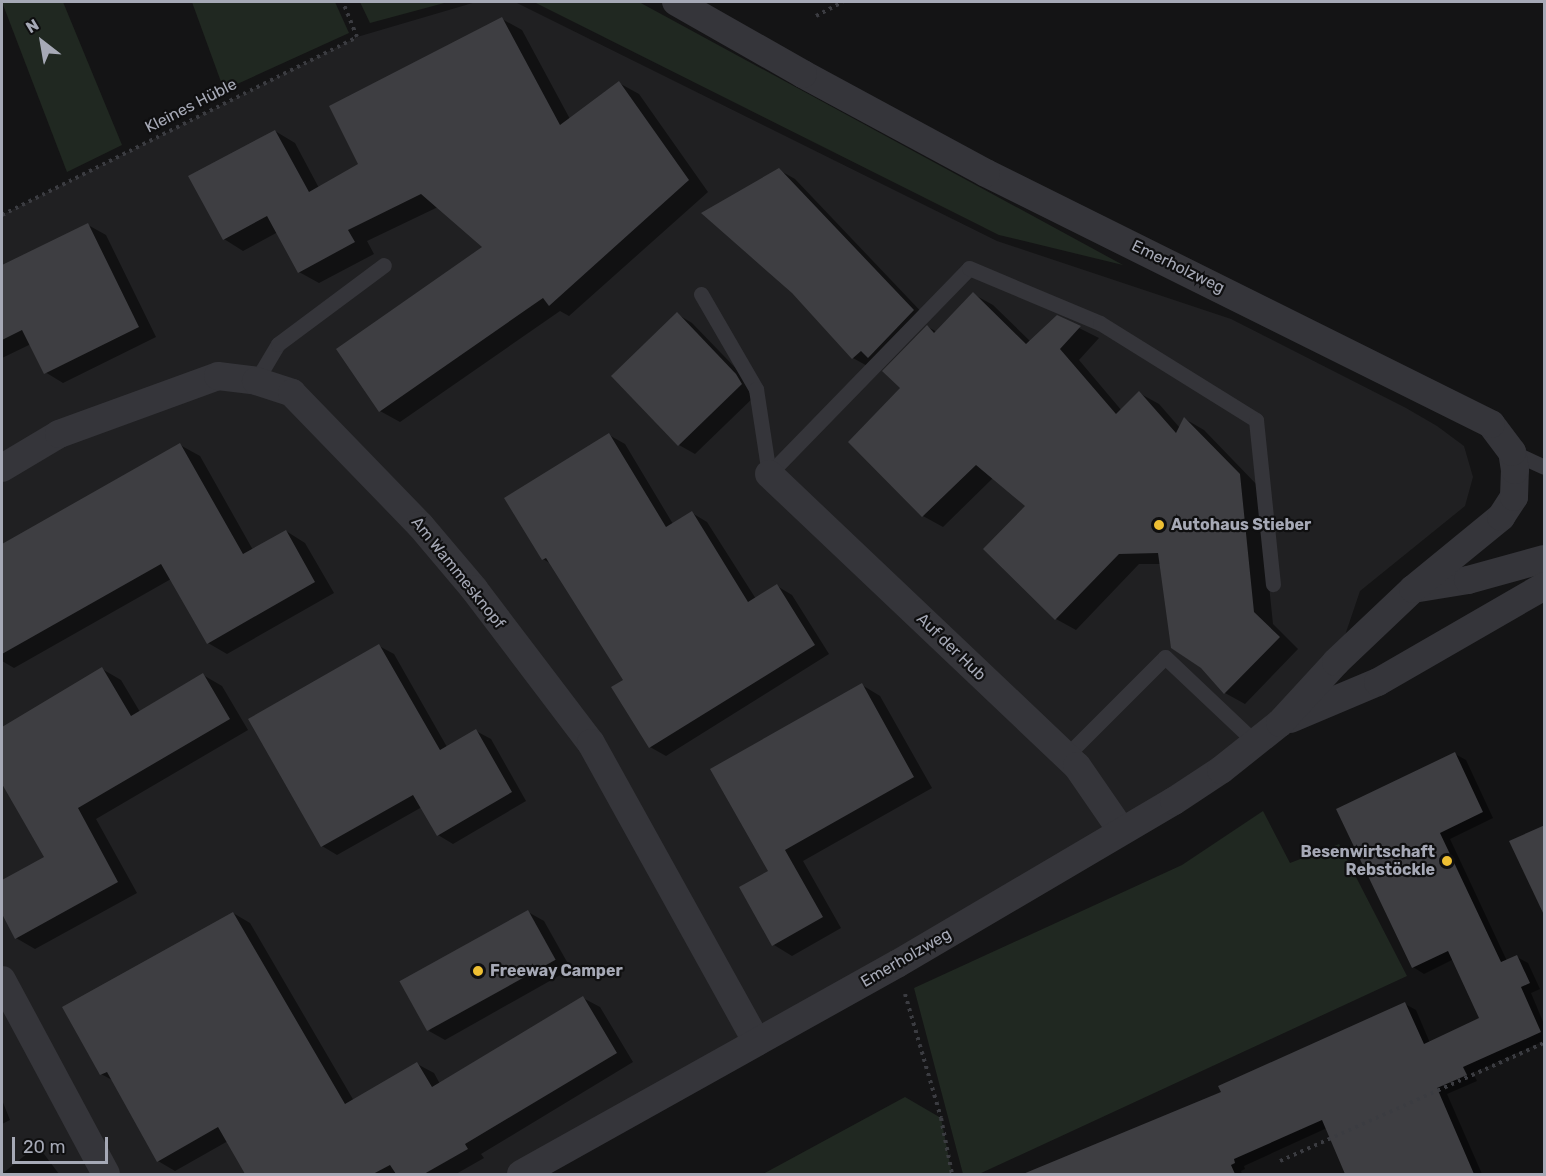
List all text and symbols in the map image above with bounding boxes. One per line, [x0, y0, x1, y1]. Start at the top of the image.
north arrow [12, 12, 72, 72]
text: N [23, 15, 42, 37]
street label: Kleines Hüble [142, 75, 240, 137]
street label: Emerholzweg [1128, 236, 1228, 298]
street label: Am Wammesknopf [407, 513, 509, 633]
place label: Autohaus Stieber [1171, 515, 1311, 535]
marker: Autohaus Stieber [1152, 518, 1166, 532]
street label: Auf der Hub [912, 609, 990, 685]
place label: Besenwirtschaft Rebstöckle [1300, 842, 1435, 880]
marker: Besenwirtschaft Rebstöckle [1440, 854, 1454, 868]
street label: Emerholzweg [857, 924, 955, 992]
place label: Freeway Camper [490, 961, 623, 981]
marker: Freeway Camper [471, 964, 485, 978]
scale bar [15, 1125, 111, 1163]
text: 20 m [23, 1136, 65, 1158]

